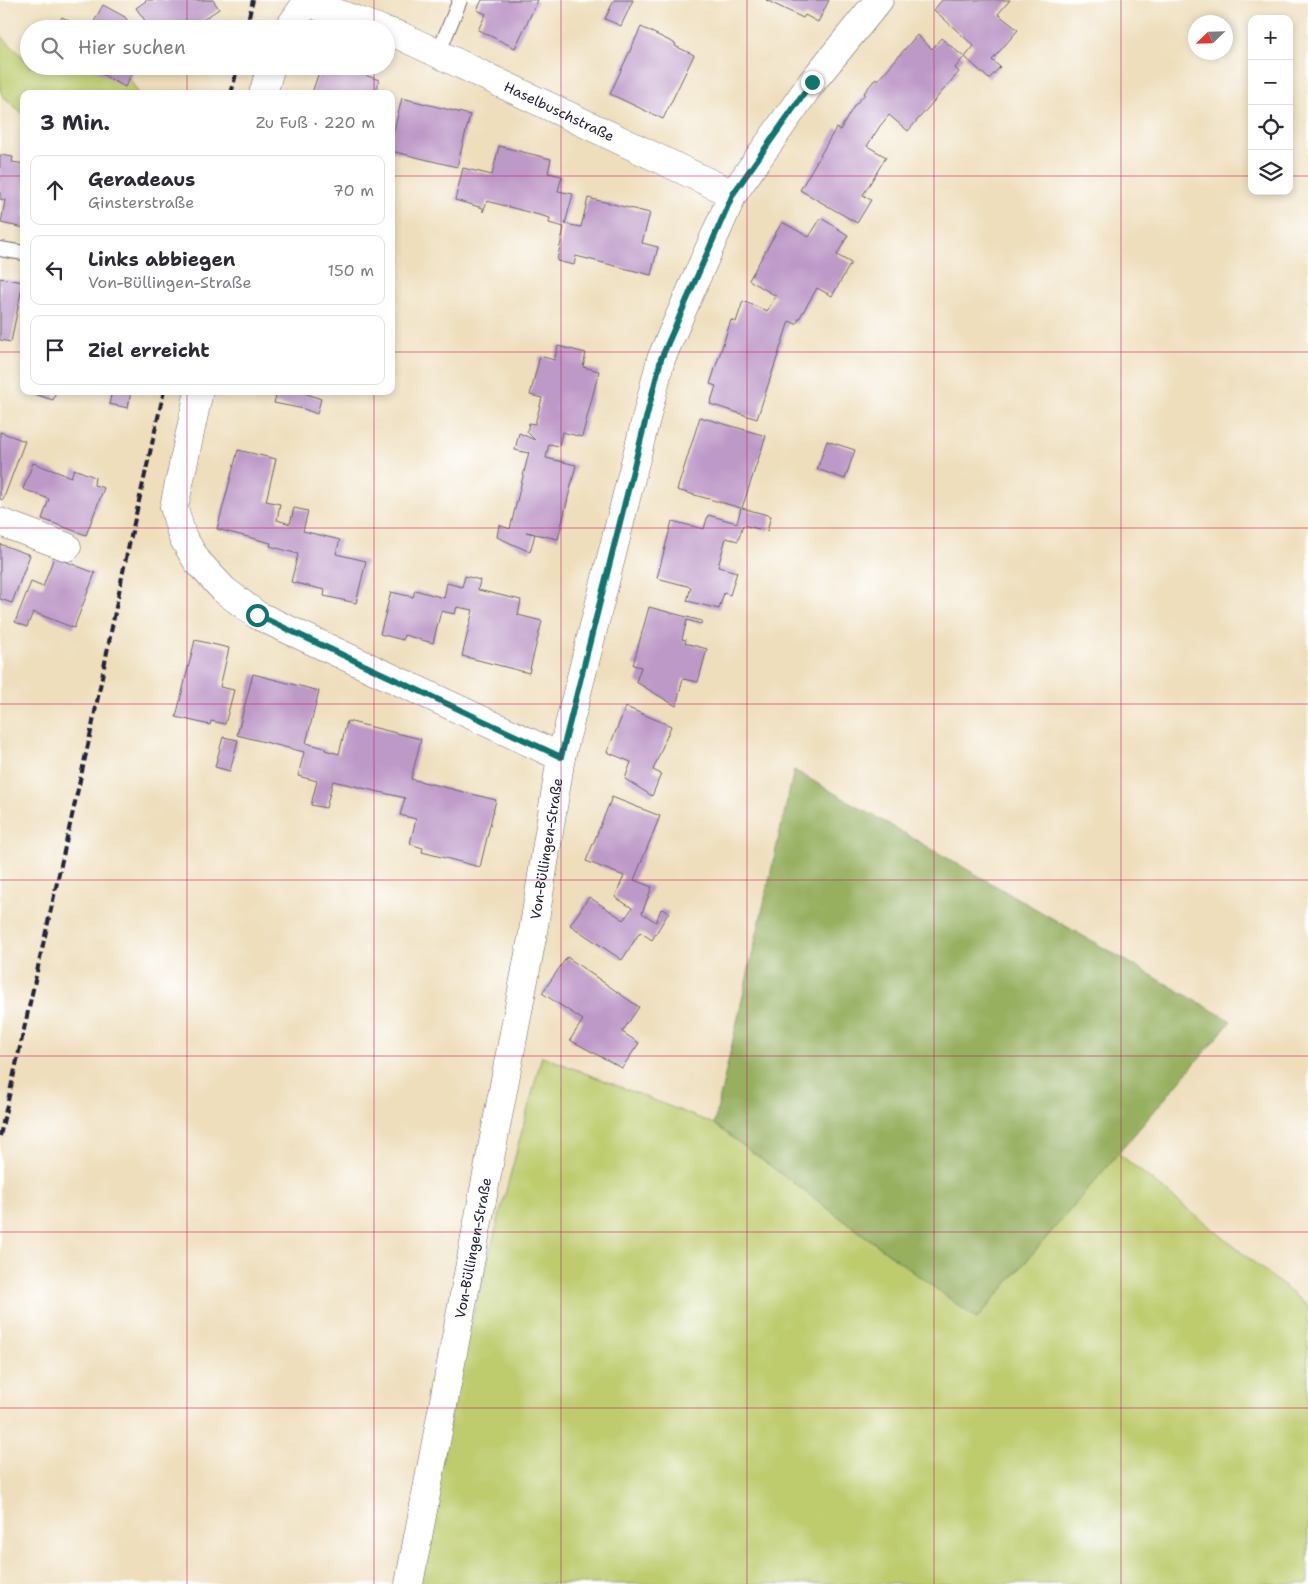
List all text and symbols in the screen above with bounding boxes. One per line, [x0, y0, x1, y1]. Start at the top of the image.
north arrow [1188, 15, 1233, 60]
map controls [1248, 15, 1293, 195]
button: + [1248, 15, 1293, 60]
search box [20, 20, 395, 75]
icon: search [38, 34, 66, 62]
text: Hier suchen [78, 35, 186, 60]
button: − [1248, 60, 1293, 105]
route end [801, 71, 824, 94]
street label: Haselbuschstraße [501, 77, 617, 145]
button: locate [1248, 105, 1293, 150]
text: 3 Min. [40, 109, 110, 137]
text: Zu Fuß · 220 m [256, 112, 375, 133]
button: layers [1248, 150, 1293, 195]
text: Geradeaus [88, 167, 195, 192]
icon: ahead [41, 176, 69, 204]
text: 70 m [333, 180, 374, 201]
text: Ginsterstraße [88, 192, 194, 213]
text: Links abbiegen [88, 247, 235, 272]
icon: left [41, 256, 69, 284]
text: 150 m [327, 260, 374, 281]
text: Von-Büllingen-Straße [88, 272, 251, 293]
icon: arrive [41, 336, 69, 364]
text: Ziel erreicht [88, 338, 209, 363]
route start [246, 604, 269, 627]
street label: Von-Büllingen-Straße [526, 777, 567, 921]
street label: Von-Büllingen-Straße [451, 1176, 495, 1320]

